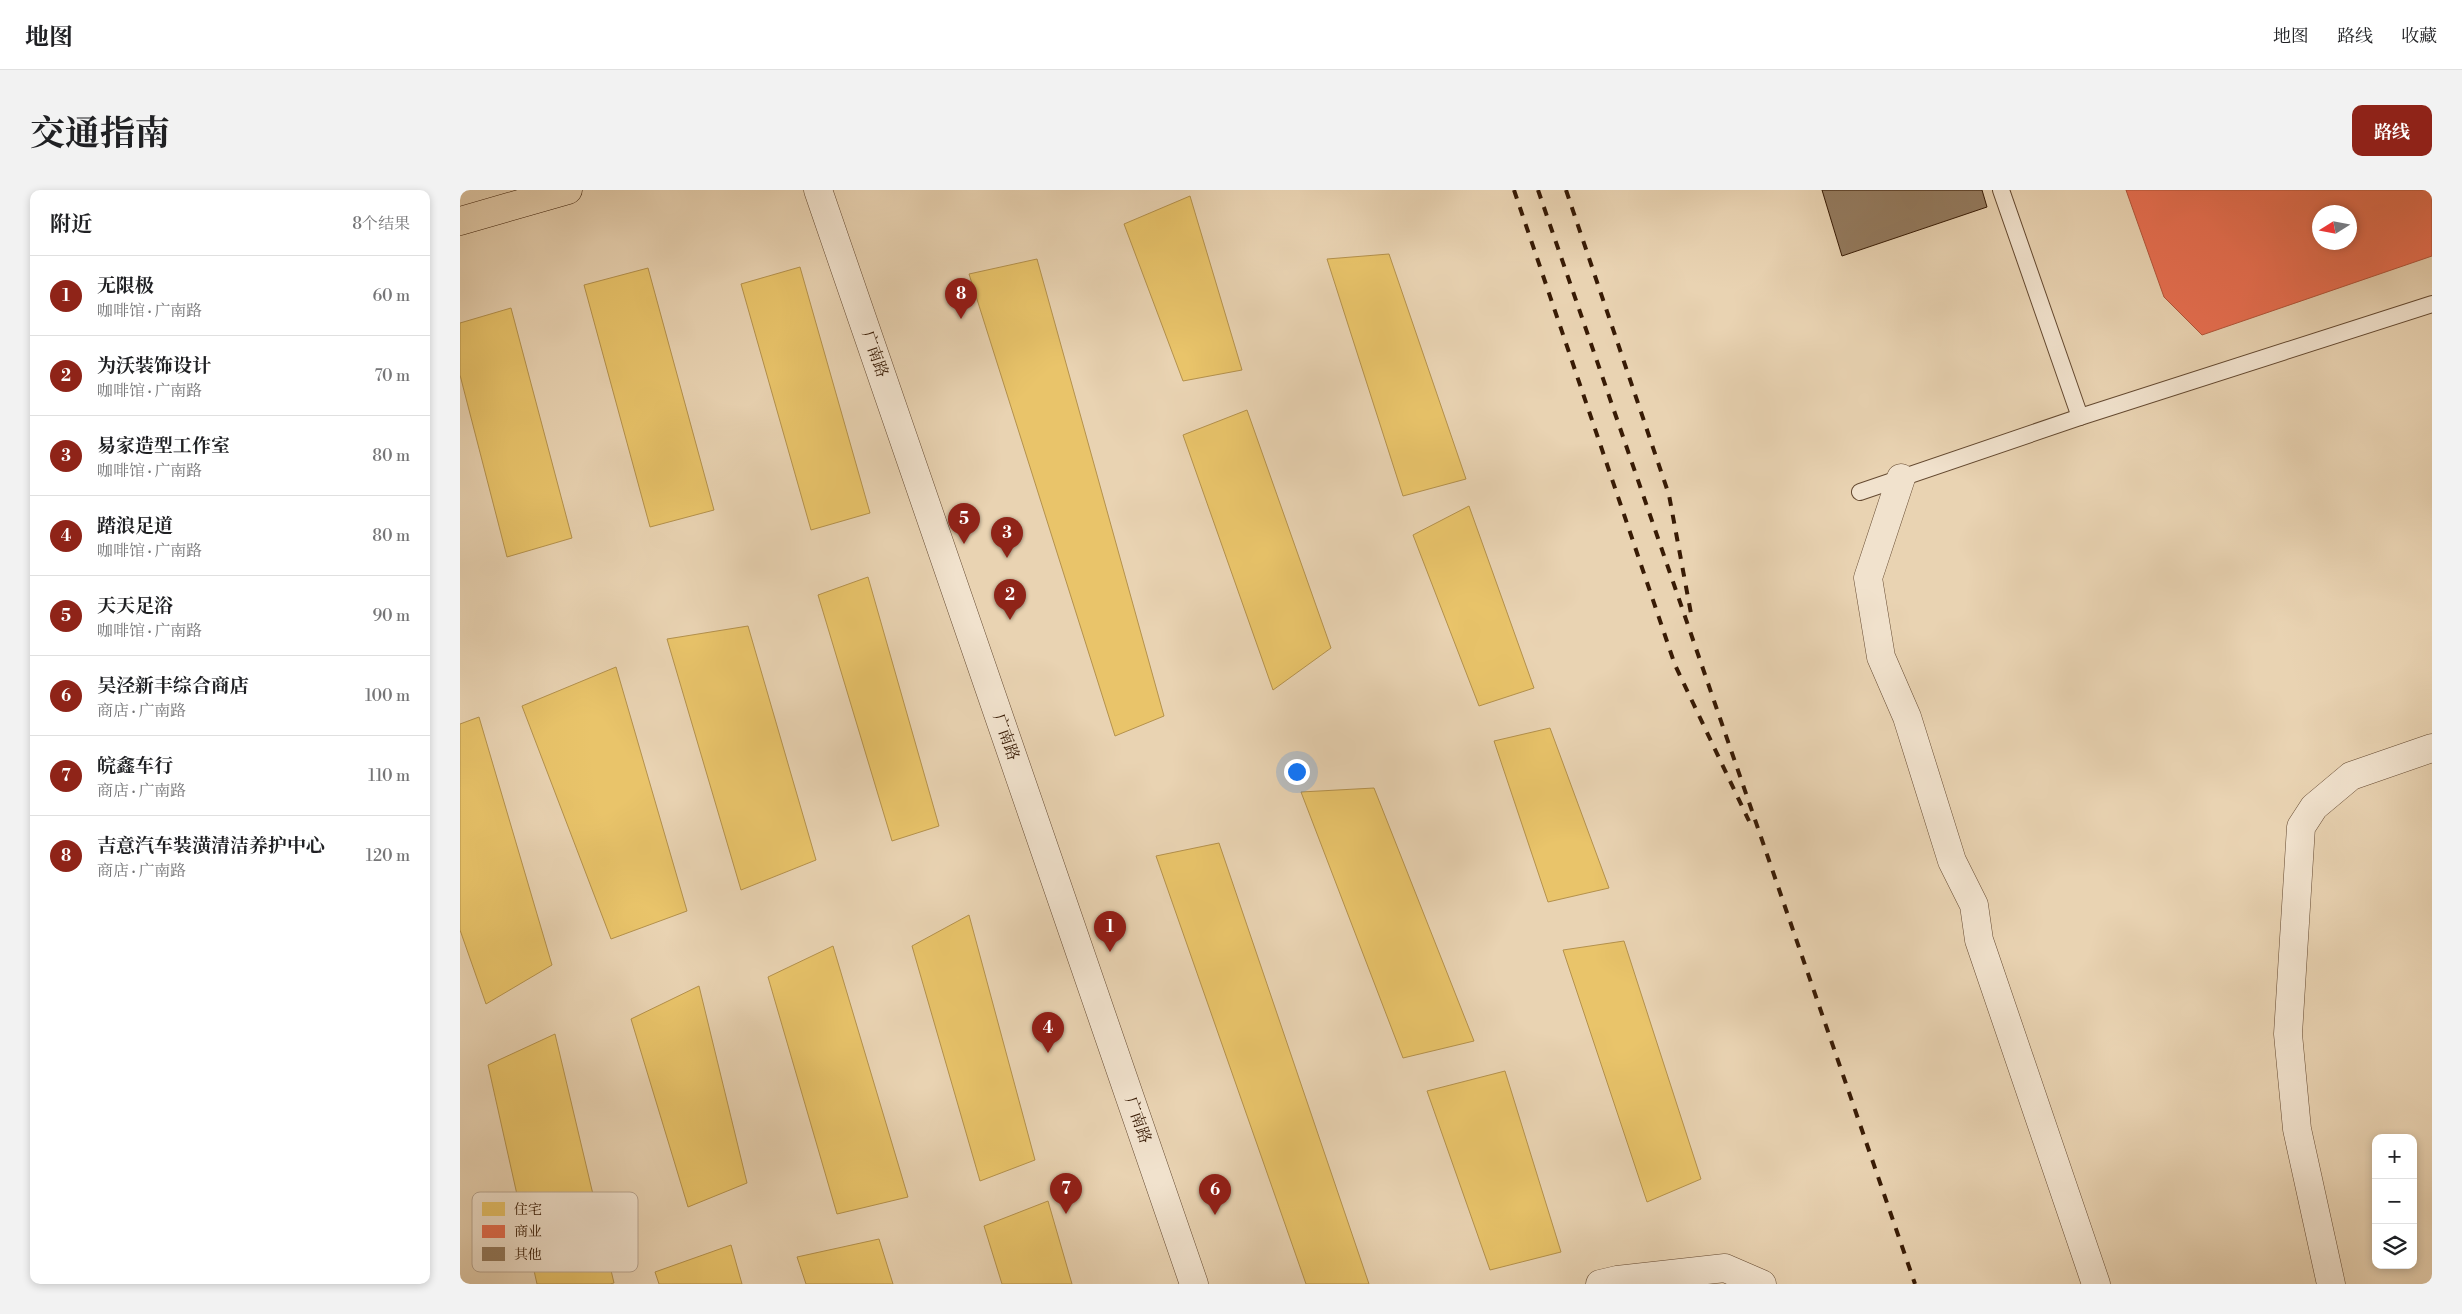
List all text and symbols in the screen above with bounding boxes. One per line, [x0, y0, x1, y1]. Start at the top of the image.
text: 地图 [25, 23, 73, 53]
text: 地图 [2273, 25, 2309, 48]
text: 路线 [2337, 25, 2373, 48]
text: 收藏 [2401, 25, 2437, 48]
button: 路线 [2352, 105, 2432, 156]
text: 交通指南 [30, 113, 170, 156]
north arrow [2312, 205, 2357, 250]
text: 附近 [50, 212, 92, 238]
text: 8个结果 [352, 214, 410, 234]
text: 无限极 [97, 274, 154, 298]
pin: 8 [945, 278, 977, 319]
text: 1 [62, 286, 70, 306]
text: 60 m [372, 286, 410, 306]
text: 咖啡馆 · 广南路 [97, 301, 202, 321]
street label: 广南路 [858, 328, 892, 380]
text: 为沃装饰设计 [97, 354, 211, 378]
text: 2 [61, 366, 71, 386]
text: 70 m [374, 366, 410, 386]
text: 咖啡馆 · 广南路 [97, 381, 202, 401]
text: 易家造型工作室 [97, 434, 230, 458]
text: 3 [61, 446, 71, 466]
text: 80 m [372, 446, 410, 466]
text: 咖啡馆 · 广南路 [97, 461, 202, 481]
pin: 5 [948, 503, 980, 544]
text: 踏浪足道 [97, 514, 173, 538]
pin: 3 [991, 517, 1023, 558]
text: 4 [61, 526, 71, 546]
text: 80 m [372, 526, 410, 546]
text: 咖啡馆 · 广南路 [97, 541, 202, 561]
pin: 2 [994, 579, 1026, 620]
text: 天天足浴 [97, 594, 173, 618]
text: 5 [61, 606, 71, 626]
text: 90 m [372, 606, 410, 626]
text: 咖啡馆 · 广南路 [97, 621, 202, 641]
text: 吴泾新丰综合商店 [97, 674, 249, 698]
text: 6 [61, 686, 71, 706]
text: 100 m [365, 686, 410, 706]
text: 商店 · 广南路 [97, 701, 186, 721]
street label: 广南路 [989, 711, 1023, 763]
text: 皖鑫车行 [97, 754, 173, 778]
your location [1284, 759, 1310, 785]
text: 7 [61, 766, 71, 786]
text: 110 m [368, 766, 410, 786]
text: 商店 · 广南路 [97, 781, 186, 801]
text: 吉意汽车装潢清洁养护中心 [97, 834, 325, 858]
text: 8 [61, 846, 71, 866]
text: 120 m [366, 846, 410, 866]
text: 商店 · 广南路 [97, 861, 186, 881]
pin: 1 [1094, 911, 1126, 952]
pin: 4 [1032, 1012, 1064, 1053]
street label: 广南路 [1121, 1094, 1155, 1146]
map controls [2372, 1134, 2417, 1269]
button: + [2372, 1134, 2417, 1179]
pin: 7 [1050, 1173, 1082, 1214]
pin: 6 [1199, 1174, 1231, 1215]
button: − [2372, 1179, 2417, 1224]
legend [472, 1192, 638, 1272]
text: 住宅 [514, 1201, 542, 1219]
text: 商业 [514, 1223, 542, 1241]
button: layers [2372, 1224, 2417, 1269]
text: 其他 [514, 1246, 542, 1264]

